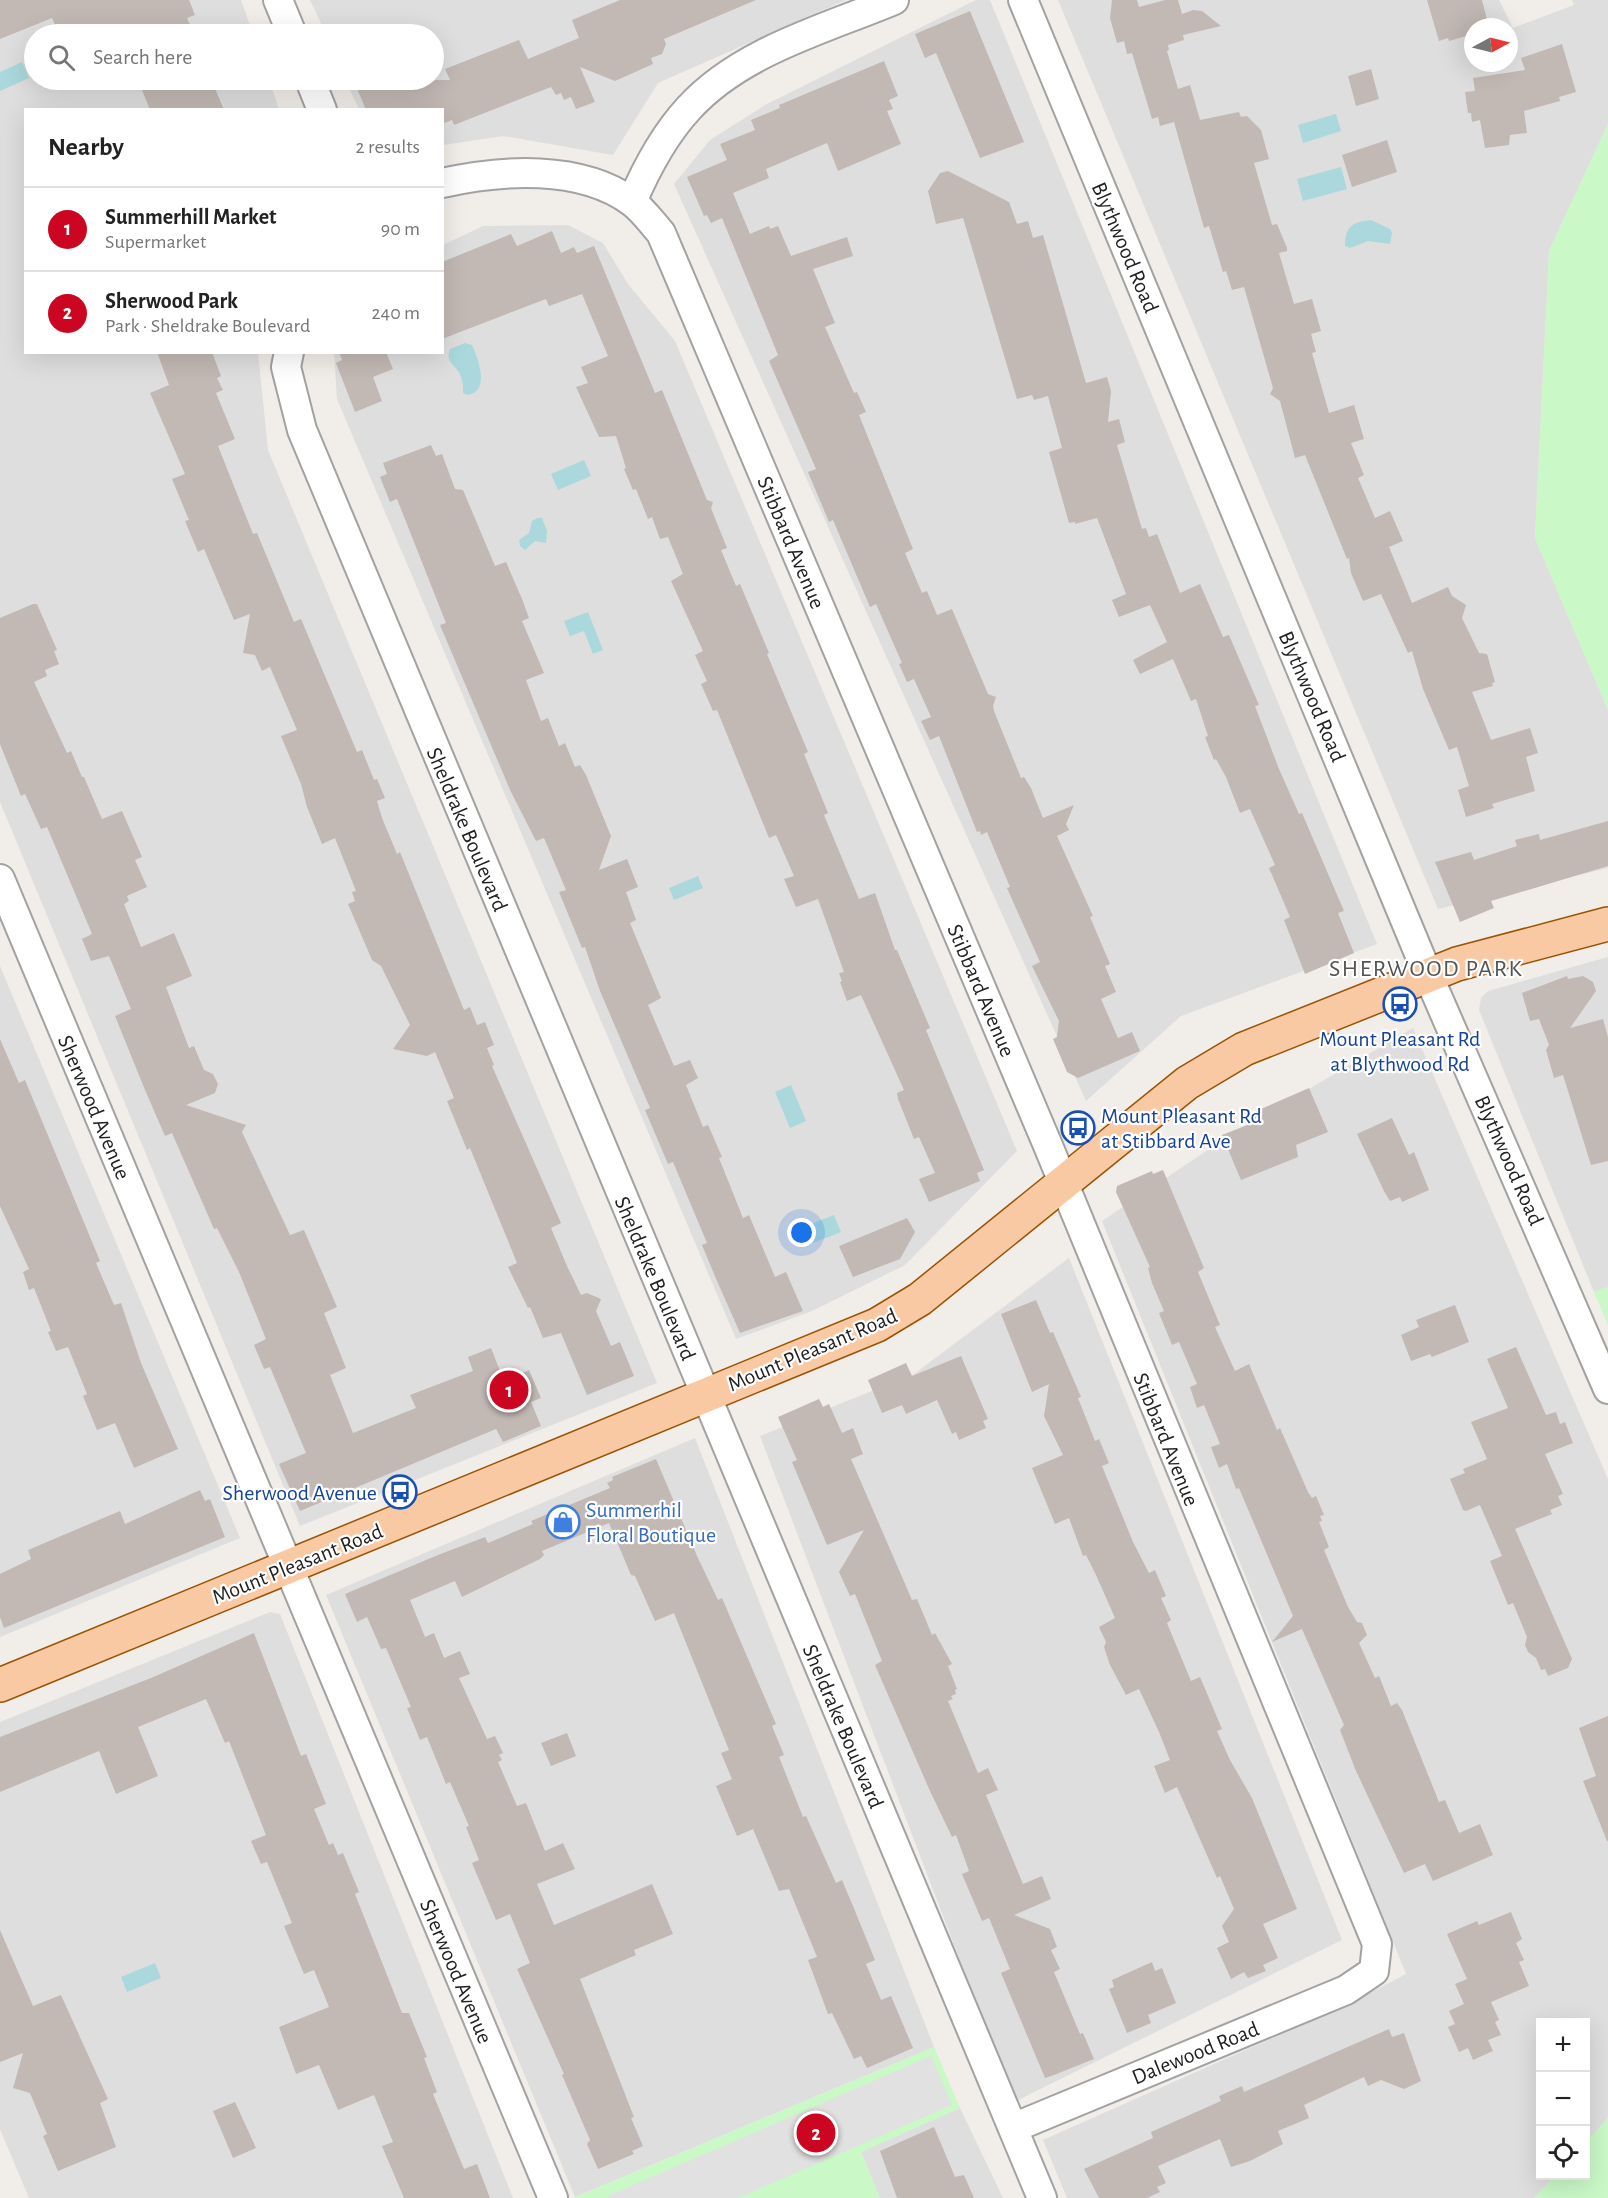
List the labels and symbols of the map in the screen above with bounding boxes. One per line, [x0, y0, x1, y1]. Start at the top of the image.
north arrow [1464, 18, 1518, 72]
street label: Blythwood Road [1088, 179, 1162, 316]
street label: Stibbard Avenue [753, 473, 829, 612]
street label: Blythwood Road [1275, 628, 1349, 765]
street label: Sheldrake Boulevard [423, 744, 512, 915]
street label: Stibbard Avenue [943, 921, 1019, 1060]
district label: SHERWOOD PARK [1329, 957, 1523, 981]
bus stop icon: Mount Pleasant Rd at Blythwood Rd [1382, 986, 1418, 1022]
place label: Mount Pleasant Rd at Blythwood Rd [1320, 1028, 1480, 1075]
street label: Sherwood Avenue [54, 1032, 134, 1183]
street label: Blythwood Road [1471, 1092, 1548, 1229]
place label: Mount Pleasant Rd at Stibbard Ave [1101, 1105, 1262, 1152]
bus stop icon: Mount Pleasant Rd at Stibbard Ave [1060, 1110, 1096, 1146]
street label: Sheldrake Boulevard [611, 1193, 700, 1364]
your location [787, 1218, 816, 1247]
street label: Mount Pleasant Road [724, 1304, 900, 1396]
pin: 1 [490, 1368, 528, 1412]
street label: Stibbard Avenue [1129, 1370, 1203, 1509]
bus stop icon: Sherwood Avenue [382, 1474, 418, 1510]
place label: Sherwood Avenue [223, 1482, 377, 1504]
place label: Summerhil Floral Boutique [586, 1499, 716, 1546]
shop icon: Summerhil Floral Boutique [545, 1504, 581, 1540]
street label: Mount Pleasant Road [209, 1520, 386, 1608]
street label: Sheldrake Boulevard [799, 1641, 888, 1812]
street label: Sherwood Avenue [416, 1896, 496, 2047]
street label: Dalewood Road [1129, 2017, 1262, 2088]
pin: 2 [796, 2110, 836, 2156]

